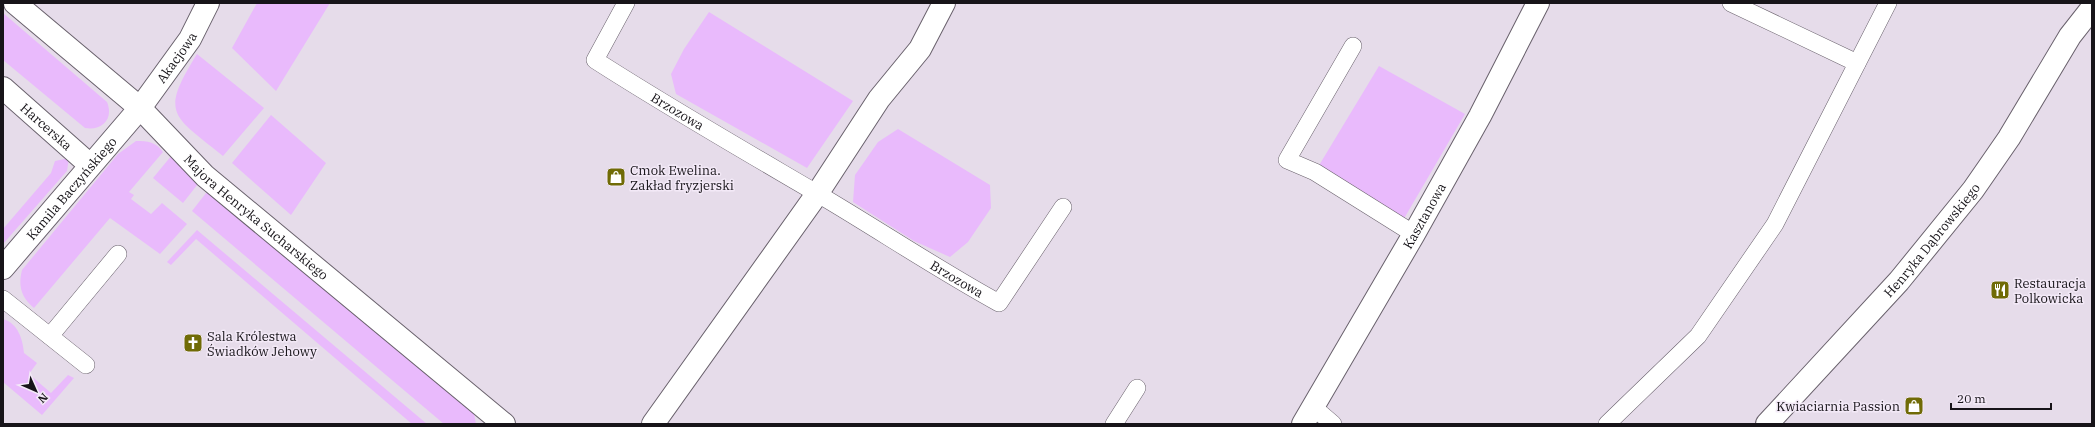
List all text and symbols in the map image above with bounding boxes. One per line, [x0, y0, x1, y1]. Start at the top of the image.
street label: Akacjowa [153, 29, 200, 86]
street label: Brzozowa [648, 89, 707, 134]
street label: Harcerska [17, 99, 76, 154]
street label: Kamila Baczyńskiego [22, 133, 120, 243]
street label: Majora Henryka Sucharskiego [180, 151, 332, 283]
place label: Cmok Ewelina. Zakład fryzjerski [630, 162, 734, 194]
shop icon: Cmok Ewelina. Zakład fryzjerski [605, 166, 627, 188]
street label: Kasztanowa [1399, 180, 1450, 252]
street label: Henryka Dąbrowskiego [1880, 180, 1984, 301]
street label: Brzozowa [927, 257, 987, 301]
place label: Restauracja Polkowicka [2014, 275, 2086, 307]
restaurant icon: Restauracja Polkowicka [1989, 279, 2011, 301]
place label: Sala Królestwa Świadków Jehowy [207, 328, 317, 360]
church icon: Sala Królestwa Świadków Jehowy [182, 332, 204, 354]
north arrow [16, 371, 56, 411]
scale bar [1951, 385, 2051, 411]
text: N [35, 390, 51, 406]
text: 20 m [1957, 391, 1986, 406]
shop icon: Kwiaciarnia Passion [1903, 395, 1925, 417]
place label: Kwiaciarnia Passion [1776, 398, 1900, 415]

